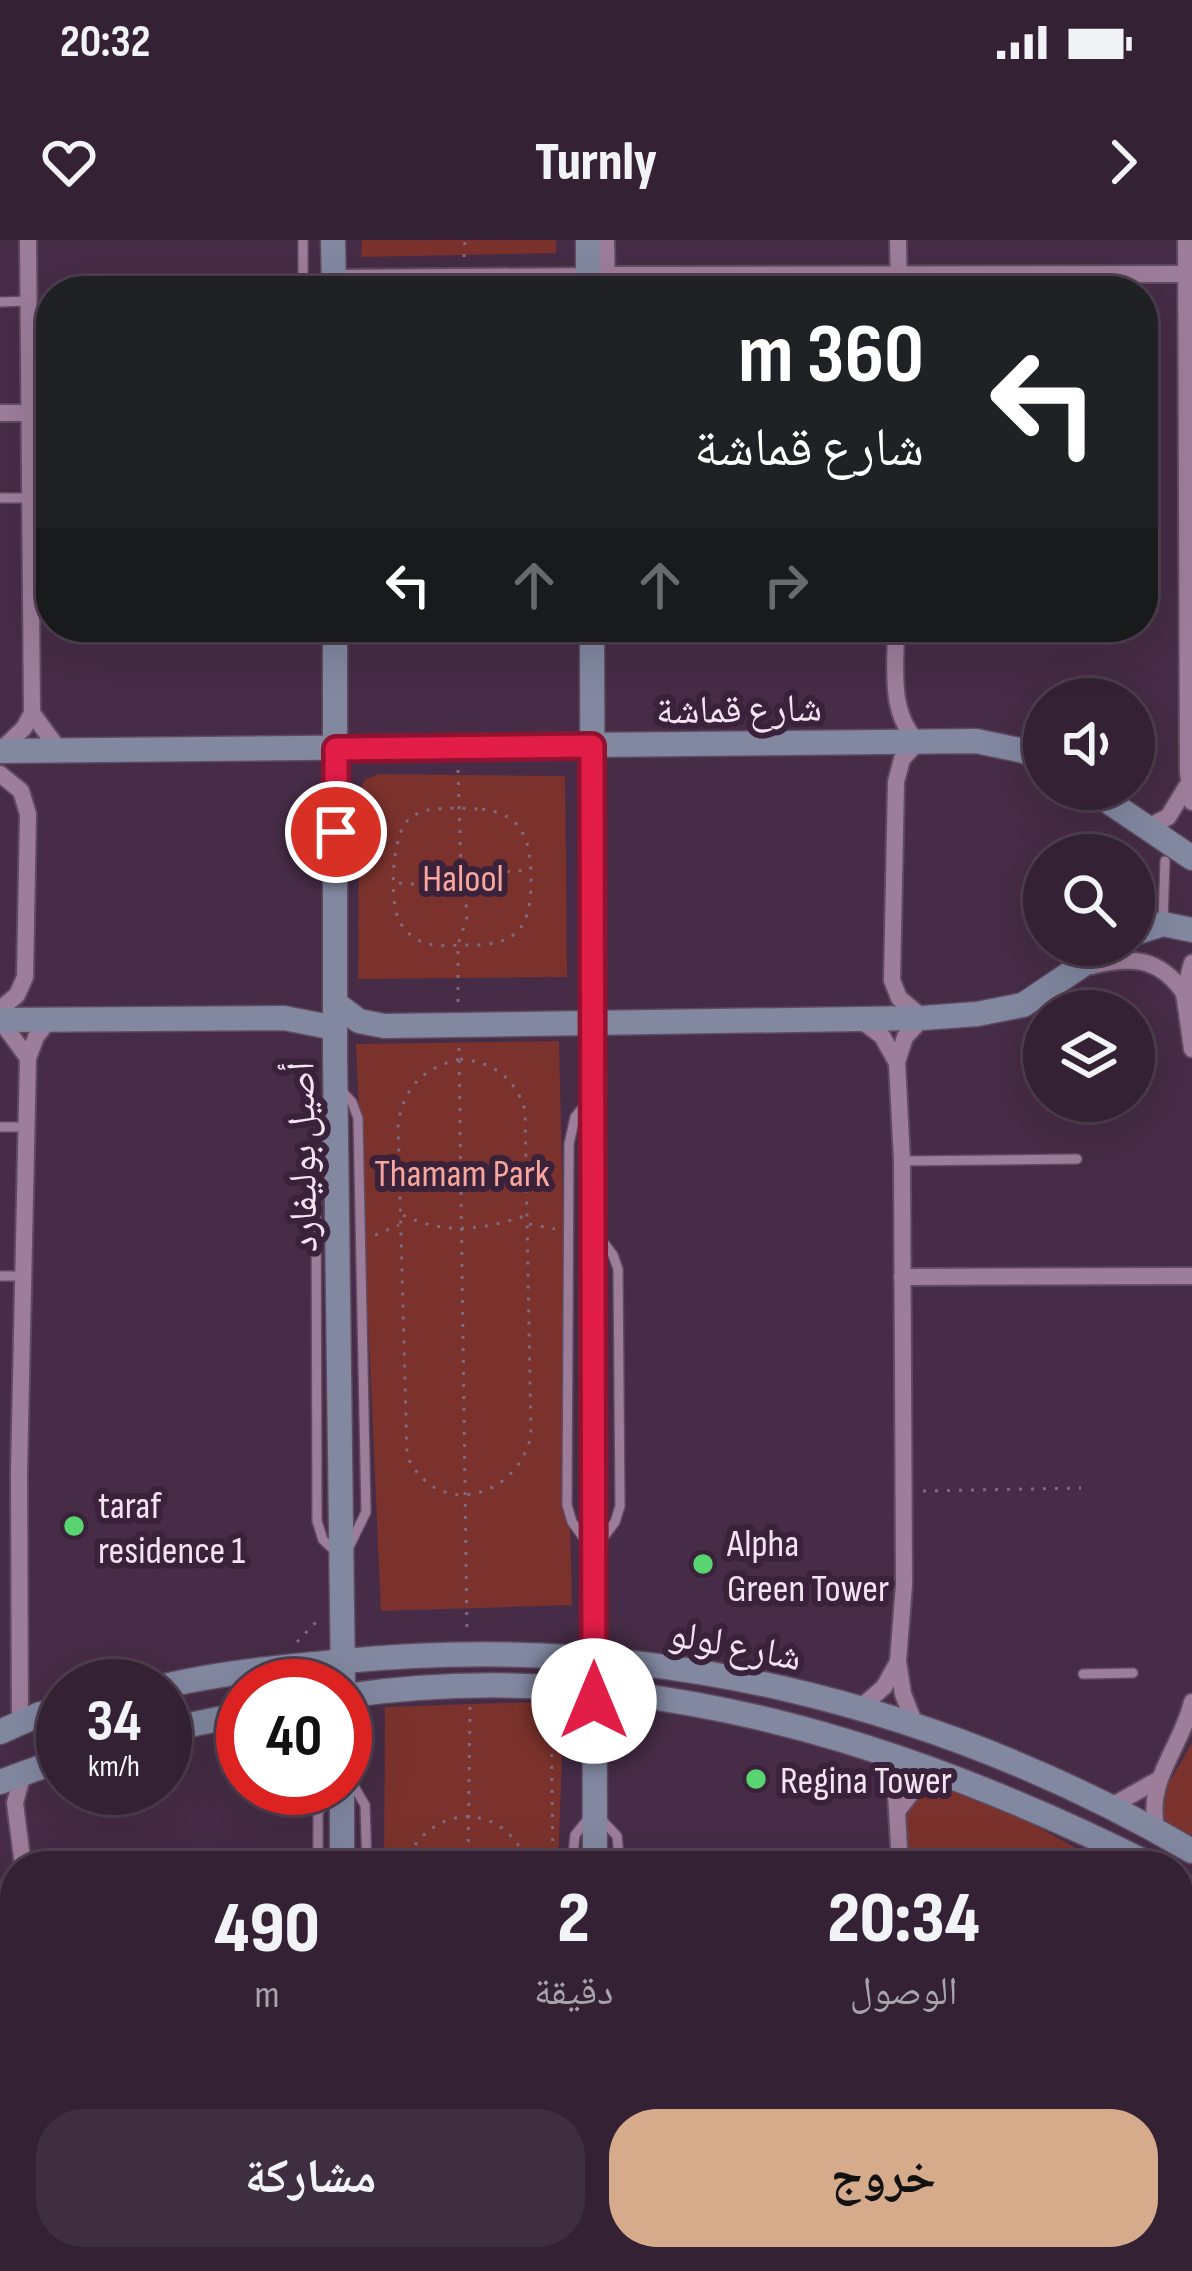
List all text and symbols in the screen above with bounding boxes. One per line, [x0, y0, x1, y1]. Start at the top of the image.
text: 20:32 [60, 15, 151, 70]
icon: heart [36, 129, 102, 195]
icon: forward [1090, 129, 1156, 195]
text: Turnly [535, 130, 657, 195]
text: 360 m [738, 305, 924, 406]
icon: left [966, 324, 1122, 480]
text: شارع قماشة [694, 416, 924, 481]
icon: left [375, 552, 441, 618]
icon: ahead [501, 552, 567, 618]
icon: ahead [627, 552, 693, 618]
icon: right [753, 552, 819, 618]
map controls [1023, 678, 1155, 1122]
button: sound [1023, 678, 1155, 810]
street label: شارع قماشة [656, 686, 822, 735]
pin [285, 781, 387, 883]
icon: arrive [303, 799, 369, 865]
button: search [1023, 834, 1155, 966]
park label: Halool [422, 856, 504, 903]
button: layers [1023, 990, 1155, 1122]
street label: أصيل بوليفارد [277, 1061, 329, 1253]
park label: Thamam Park [374, 1151, 550, 1198]
place label: taraf residence 1 [98, 1483, 245, 1575]
marker: taraf residence 1 [61, 1513, 87, 1539]
place label: Alpha Green Tower [726, 1521, 889, 1613]
marker: Alpha Green Tower [690, 1551, 716, 1577]
street label: شارع لولو [666, 1611, 805, 1682]
position arrow [531, 1638, 657, 1764]
speed limit sign: 40 [216, 1659, 372, 1815]
text: 34 [87, 1686, 141, 1758]
text: km/h [88, 1749, 140, 1785]
place label: Regina Tower [780, 1758, 952, 1805]
marker: Regina Tower [743, 1766, 769, 1792]
text: 2 [558, 1876, 590, 1963]
text: 20:34 [828, 1876, 980, 1963]
text: 490 [214, 1886, 320, 1973]
text: دقيقة [534, 1969, 613, 2016]
text: الوصول [850, 1969, 958, 2016]
text: m [255, 1972, 280, 2019]
button: مشاركة [36, 2109, 585, 2247]
button: خروج [609, 2109, 1158, 2247]

